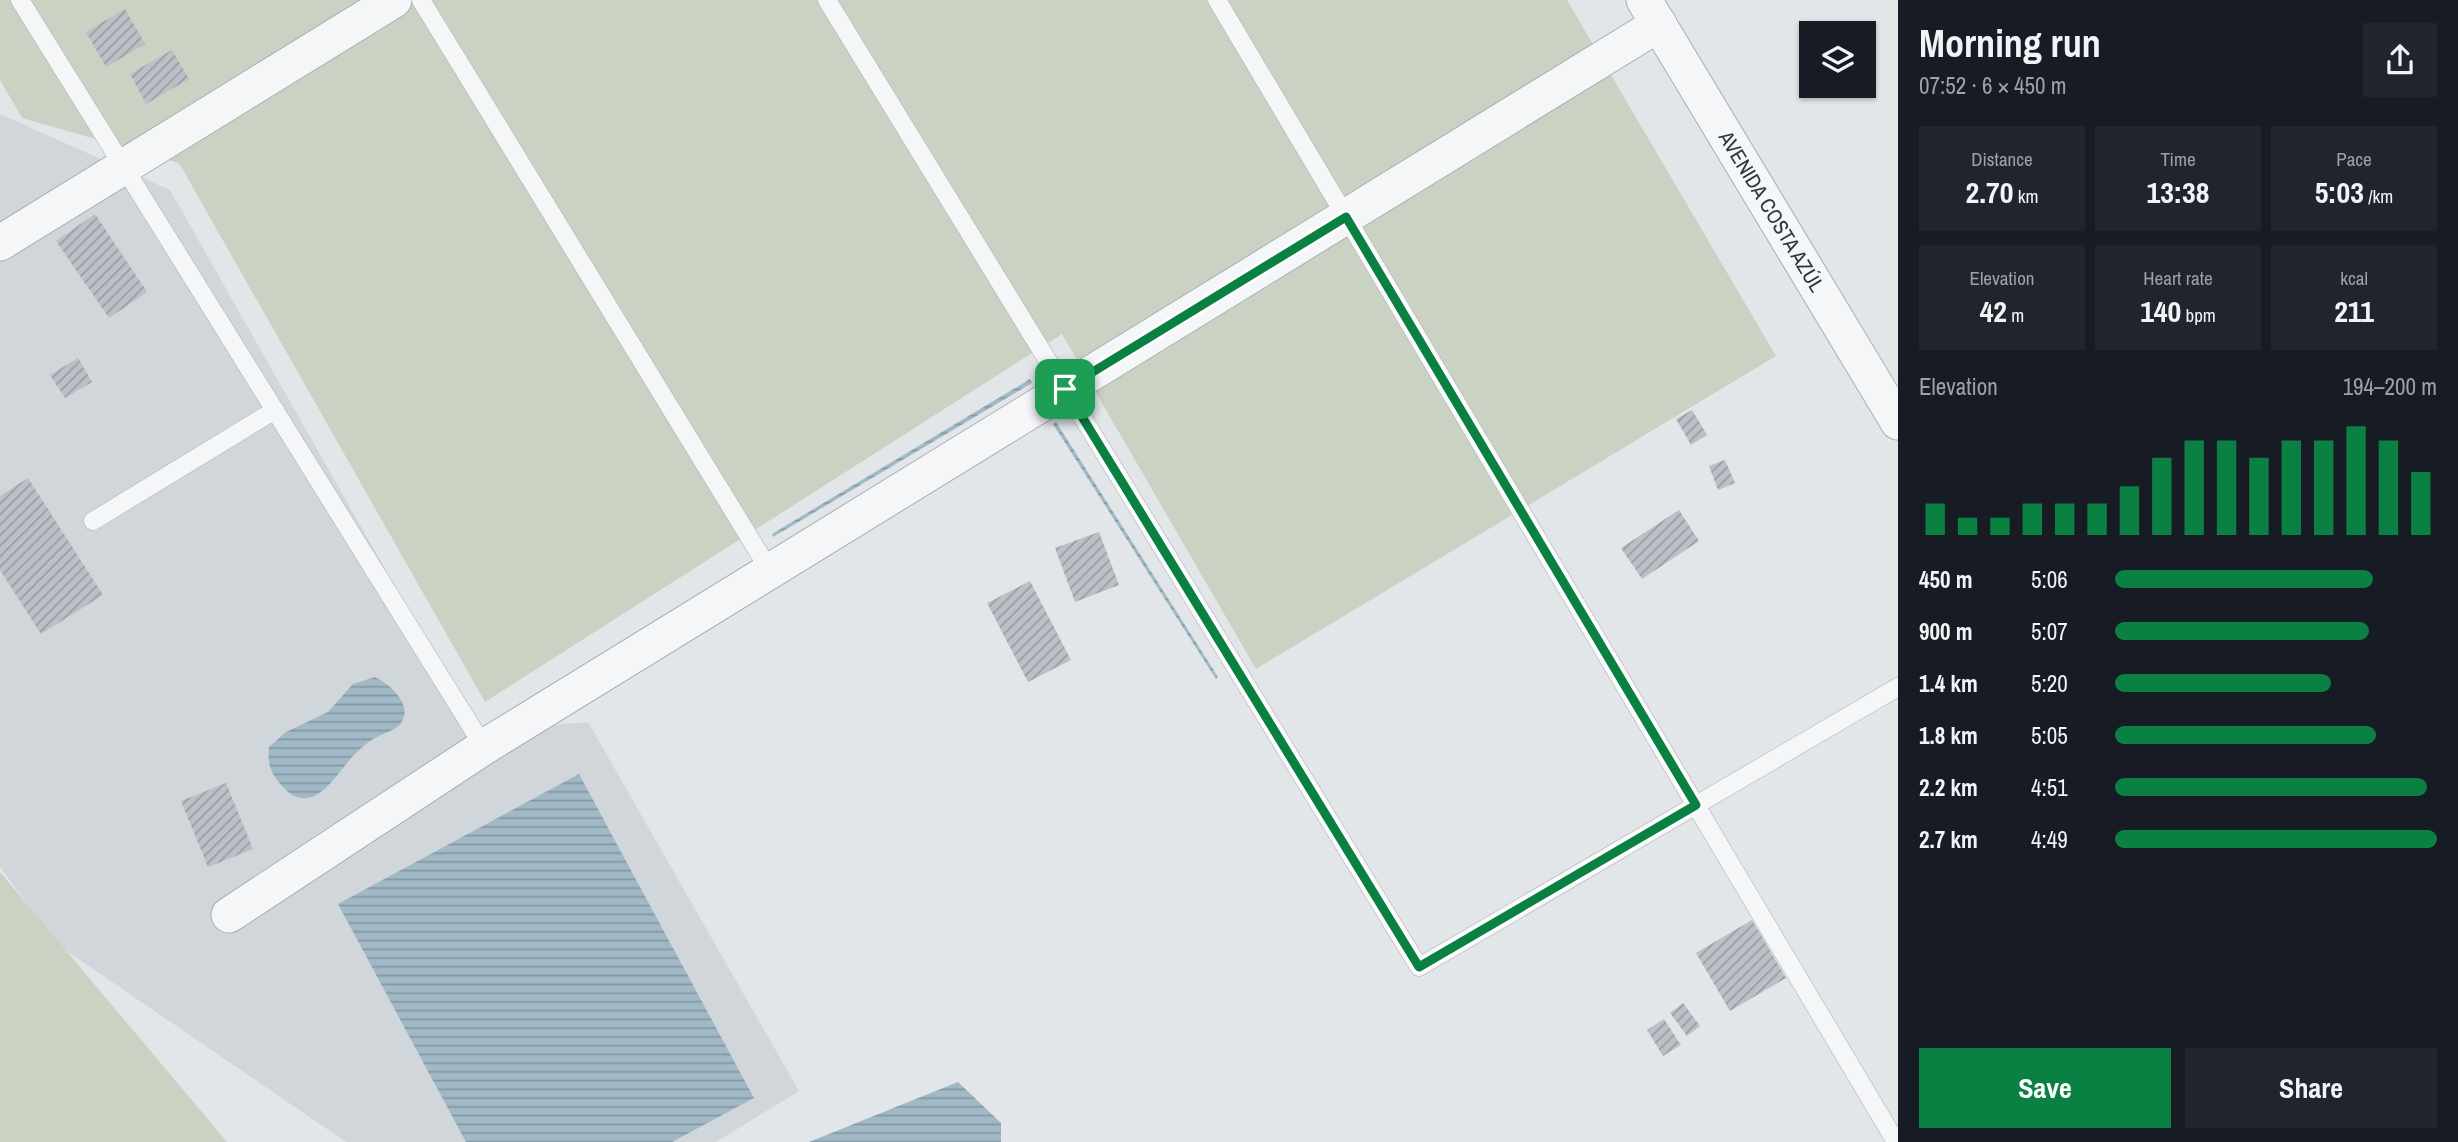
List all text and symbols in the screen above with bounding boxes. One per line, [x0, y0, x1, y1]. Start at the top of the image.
text: Morning run [1919, 18, 2101, 69]
map controls [1799, 21, 1876, 98]
button: layers [1799, 21, 1876, 98]
button: share [2363, 23, 2437, 97]
text: 07:52 · 6 × 450 m [1919, 70, 2066, 101]
street label: AVENIDA COSTA AZÚL [1712, 125, 1832, 298]
text: Distance [1971, 146, 2033, 172]
text: Time [2160, 146, 2196, 172]
text: Pace [2336, 146, 2372, 172]
text: 2.70 [1966, 172, 2013, 212]
text: 13:38 [2147, 172, 2209, 212]
text: 5:03 [2315, 172, 2364, 212]
text: km [2013, 183, 2039, 209]
text: /km [2364, 183, 2393, 209]
text: Elevation [1970, 265, 2034, 291]
text: Heart rate [2143, 265, 2213, 291]
text: kcal [2340, 265, 2368, 291]
text: 42 [1980, 291, 2007, 331]
text: 140 [2140, 291, 2181, 331]
text: 211 [2334, 291, 2374, 331]
text: m [2007, 302, 2024, 328]
text: bpm [2181, 302, 2216, 328]
pin [1035, 359, 1095, 419]
icon: arrive [1046, 370, 1084, 408]
text: Elevation [1919, 371, 1998, 402]
text: 194–200 m [2343, 371, 2437, 402]
text: 450 m [1919, 564, 1972, 595]
text: 5:06 [2031, 564, 2068, 595]
text: 900 m [1919, 616, 1972, 647]
text: 5:07 [2031, 616, 2068, 647]
text: 1.4 km [1919, 668, 1978, 699]
text: 5:20 [2031, 668, 2068, 699]
text: 1.8 km [1919, 720, 1978, 751]
text: 5:05 [2031, 720, 2068, 751]
text: 2.2 km [1919, 772, 1978, 803]
text: 4:51 [2031, 772, 2068, 803]
text: 2.7 km [1919, 824, 1978, 855]
text: 4:49 [2031, 824, 2068, 855]
button: Save [1919, 1048, 2171, 1128]
button: Share [2185, 1048, 2437, 1128]

